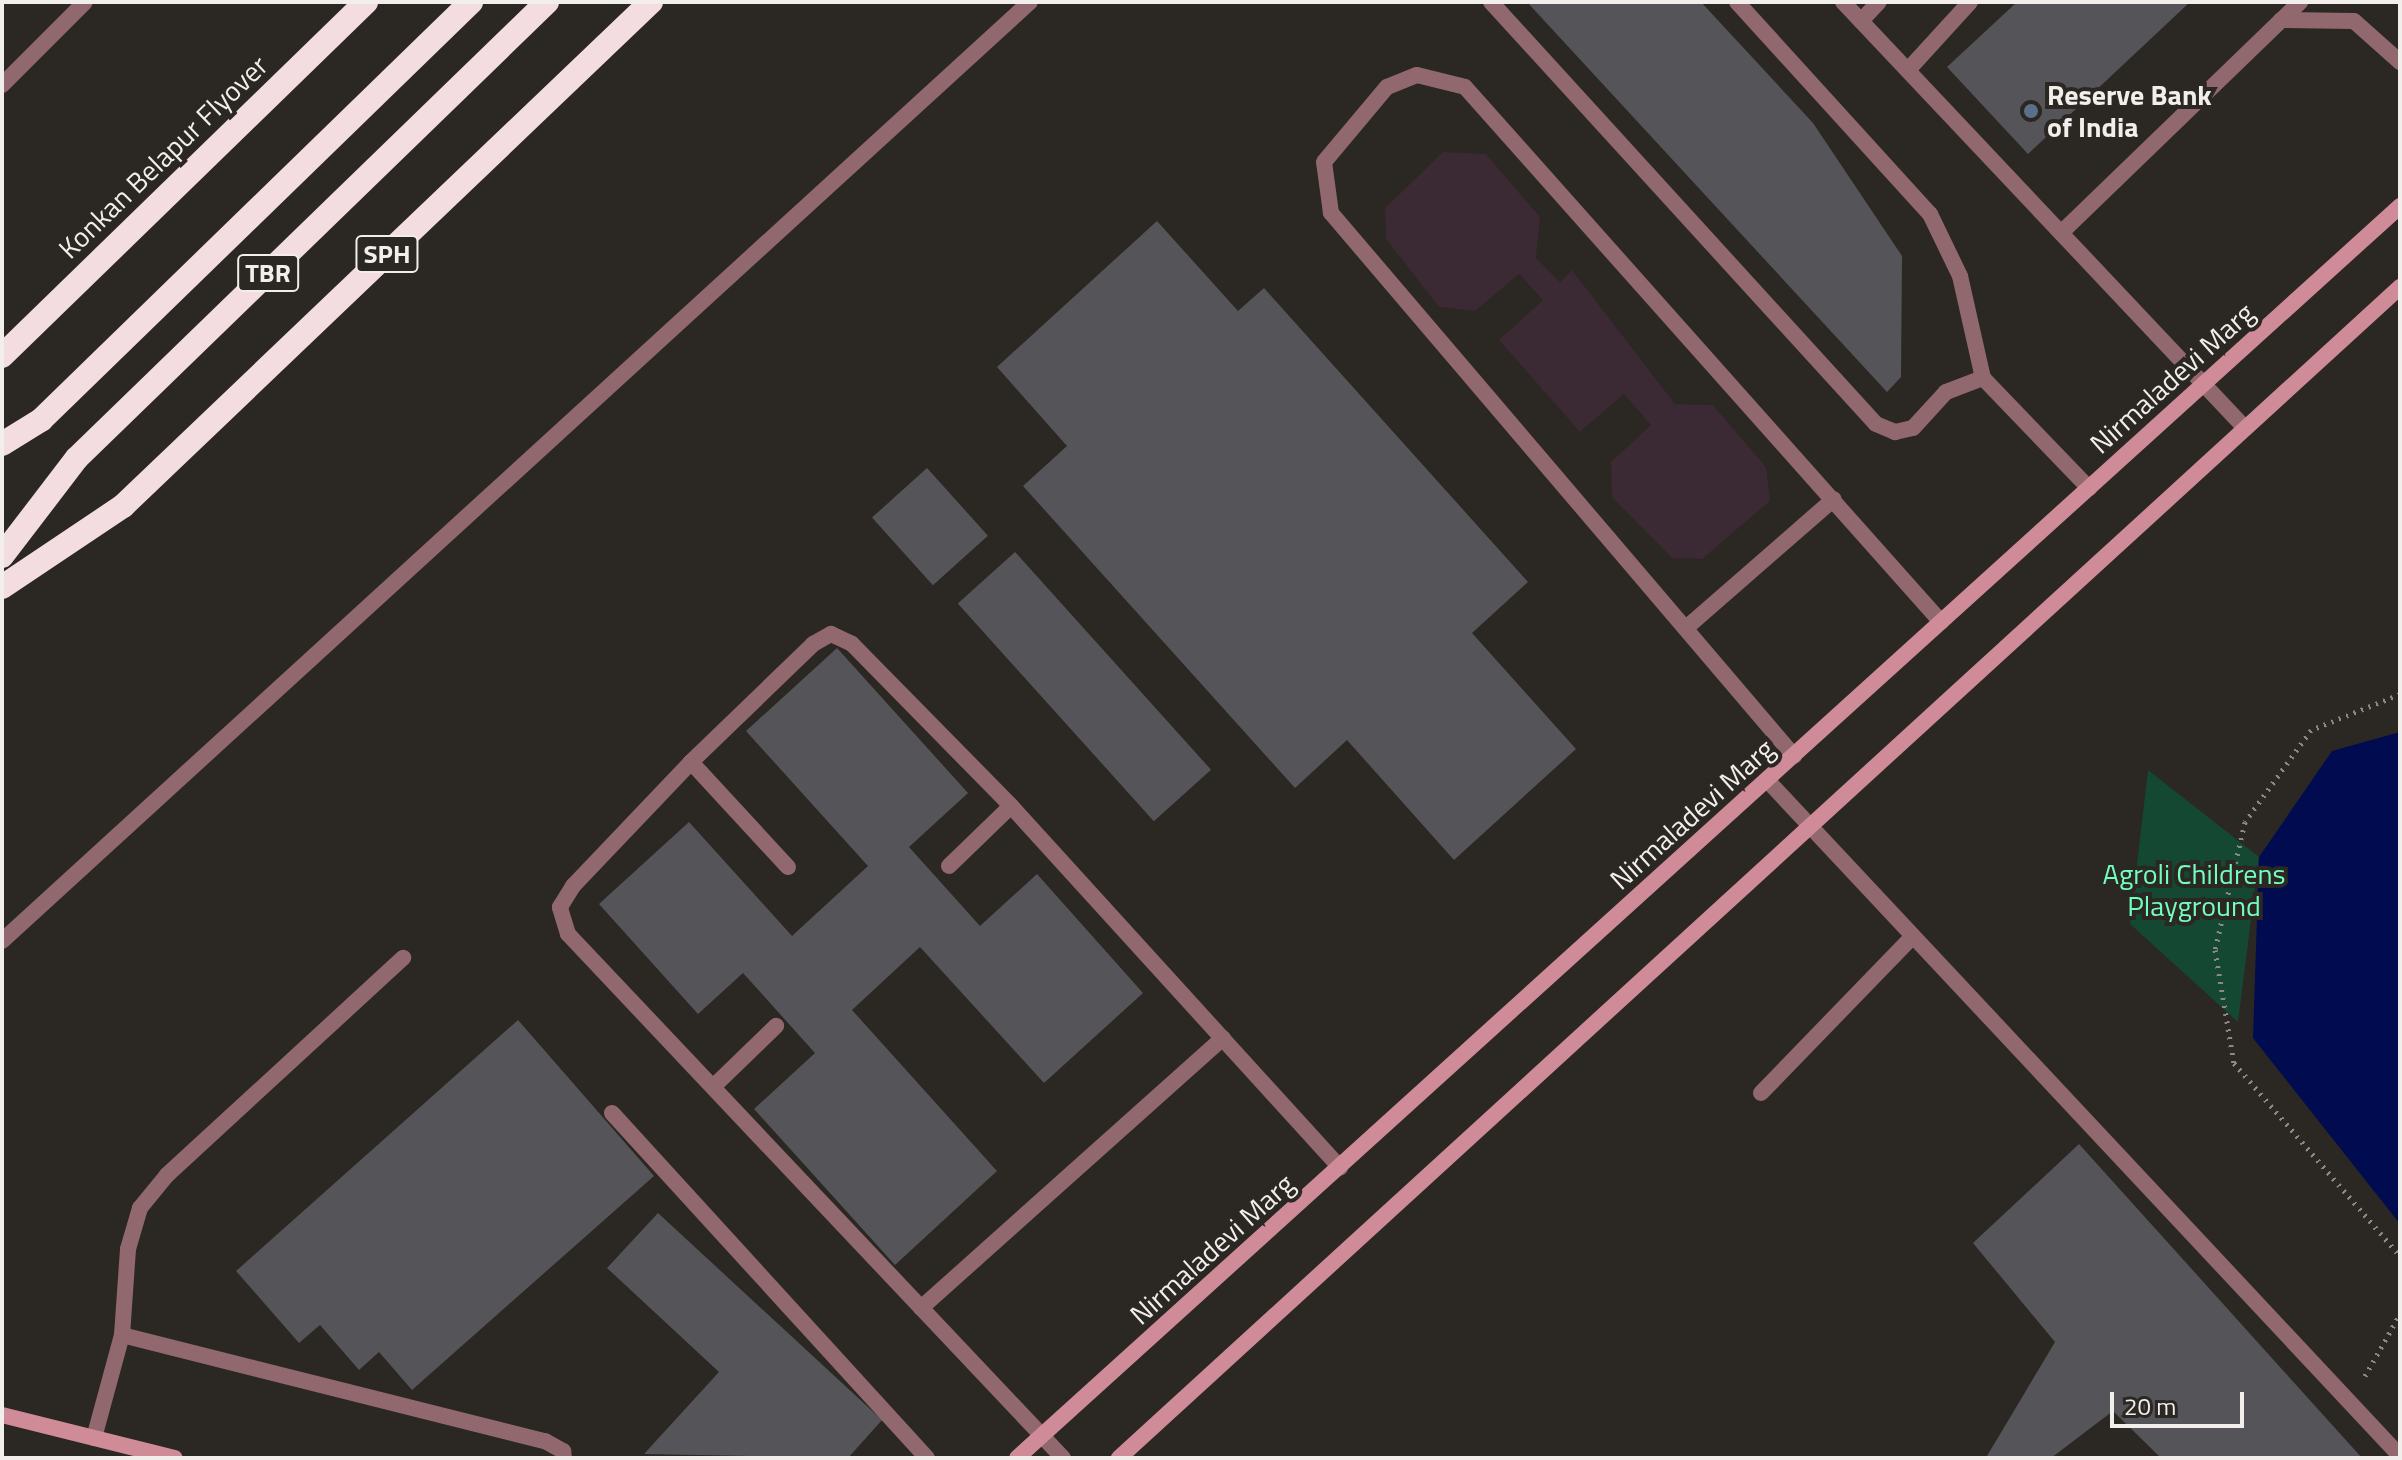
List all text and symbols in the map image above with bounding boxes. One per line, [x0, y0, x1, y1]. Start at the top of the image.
street label: Konkan Belapur Flyover [52, 49, 274, 265]
place label: Reserve Bank of India [2047, 78, 2212, 144]
marker: Reserve Bank of India [2022, 102, 2040, 120]
road number: SPH [355, 232, 419, 276]
road number: TBR [236, 251, 300, 295]
street label: Nirmaladevi Marg [2083, 296, 2261, 460]
street label: Nirmaladevi Marg [1603, 732, 1781, 896]
park label: Agroli Childrens Playground [2102, 857, 2286, 923]
street label: Nirmaladevi Marg [1123, 1167, 1301, 1331]
scale bar [2114, 1376, 2248, 1426]
text: 20 m [2124, 1388, 2176, 1424]

